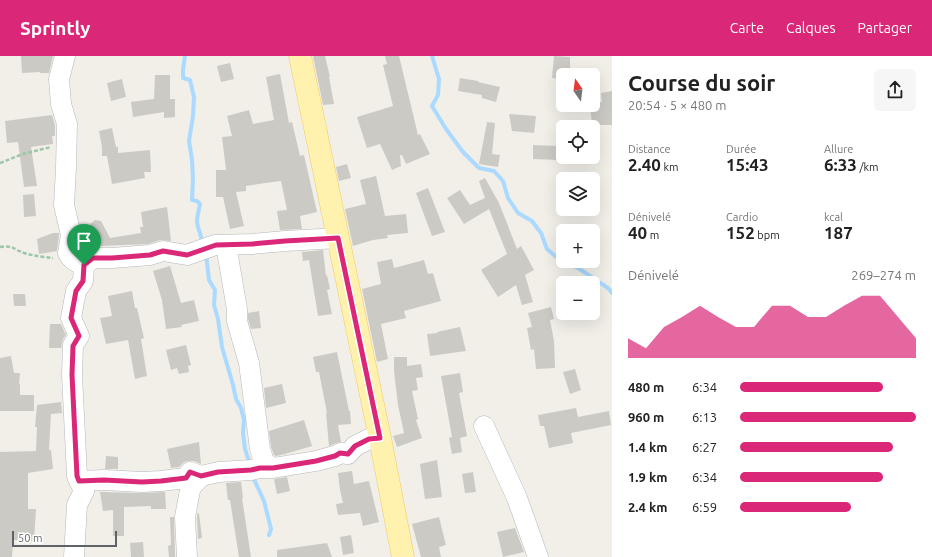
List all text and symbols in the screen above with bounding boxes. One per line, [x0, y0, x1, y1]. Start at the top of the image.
text: Sprintly [20, 17, 90, 39]
text: Carte [730, 20, 764, 36]
text: Calques [786, 20, 835, 36]
text: Partager [857, 20, 912, 36]
north arrow [556, 68, 600, 112]
map controls [556, 68, 600, 320]
button: share [874, 69, 916, 111]
text: Course du soir [628, 70, 775, 95]
text: 20:54 · 5 × 480 m [628, 98, 727, 112]
button: locate [556, 120, 600, 164]
text: Distance [628, 143, 671, 155]
text: Durée [726, 143, 756, 155]
text: Allure [824, 143, 853, 155]
text: 2.40 [628, 155, 661, 174]
text: 15:43 [726, 155, 769, 174]
text: 6:33 [824, 155, 857, 174]
text: km [661, 161, 679, 173]
text: /km [857, 161, 879, 173]
button: layers [556, 172, 600, 216]
text: Dénivelé [628, 211, 671, 223]
text: Cardio [726, 211, 758, 223]
text: kcal [824, 211, 843, 223]
text: 40 [628, 223, 647, 242]
text: 152 [726, 223, 755, 242]
text: 187 [824, 223, 853, 242]
pin [67, 224, 101, 265]
button: + [556, 224, 600, 268]
text: m [647, 229, 659, 241]
text: bpm [755, 229, 780, 241]
icon: arrive [73, 230, 95, 252]
text: Dénivelé [628, 268, 679, 282]
text: 269–274 m [851, 268, 916, 282]
button: − [556, 276, 600, 320]
text: 480 m [628, 380, 664, 394]
text: 6:34 [692, 380, 717, 394]
text: 960 m [628, 410, 664, 424]
text: 6:13 [692, 410, 717, 424]
text: 1.4 km [628, 440, 667, 454]
text: 6:27 [692, 440, 717, 454]
text: 1.9 km [628, 470, 667, 484]
text: 6:34 [692, 470, 717, 484]
text: 2.4 km [628, 500, 667, 514]
text: 6:59 [692, 500, 717, 514]
scale bar [12, 529, 117, 548]
text: 50 m [18, 532, 42, 544]

